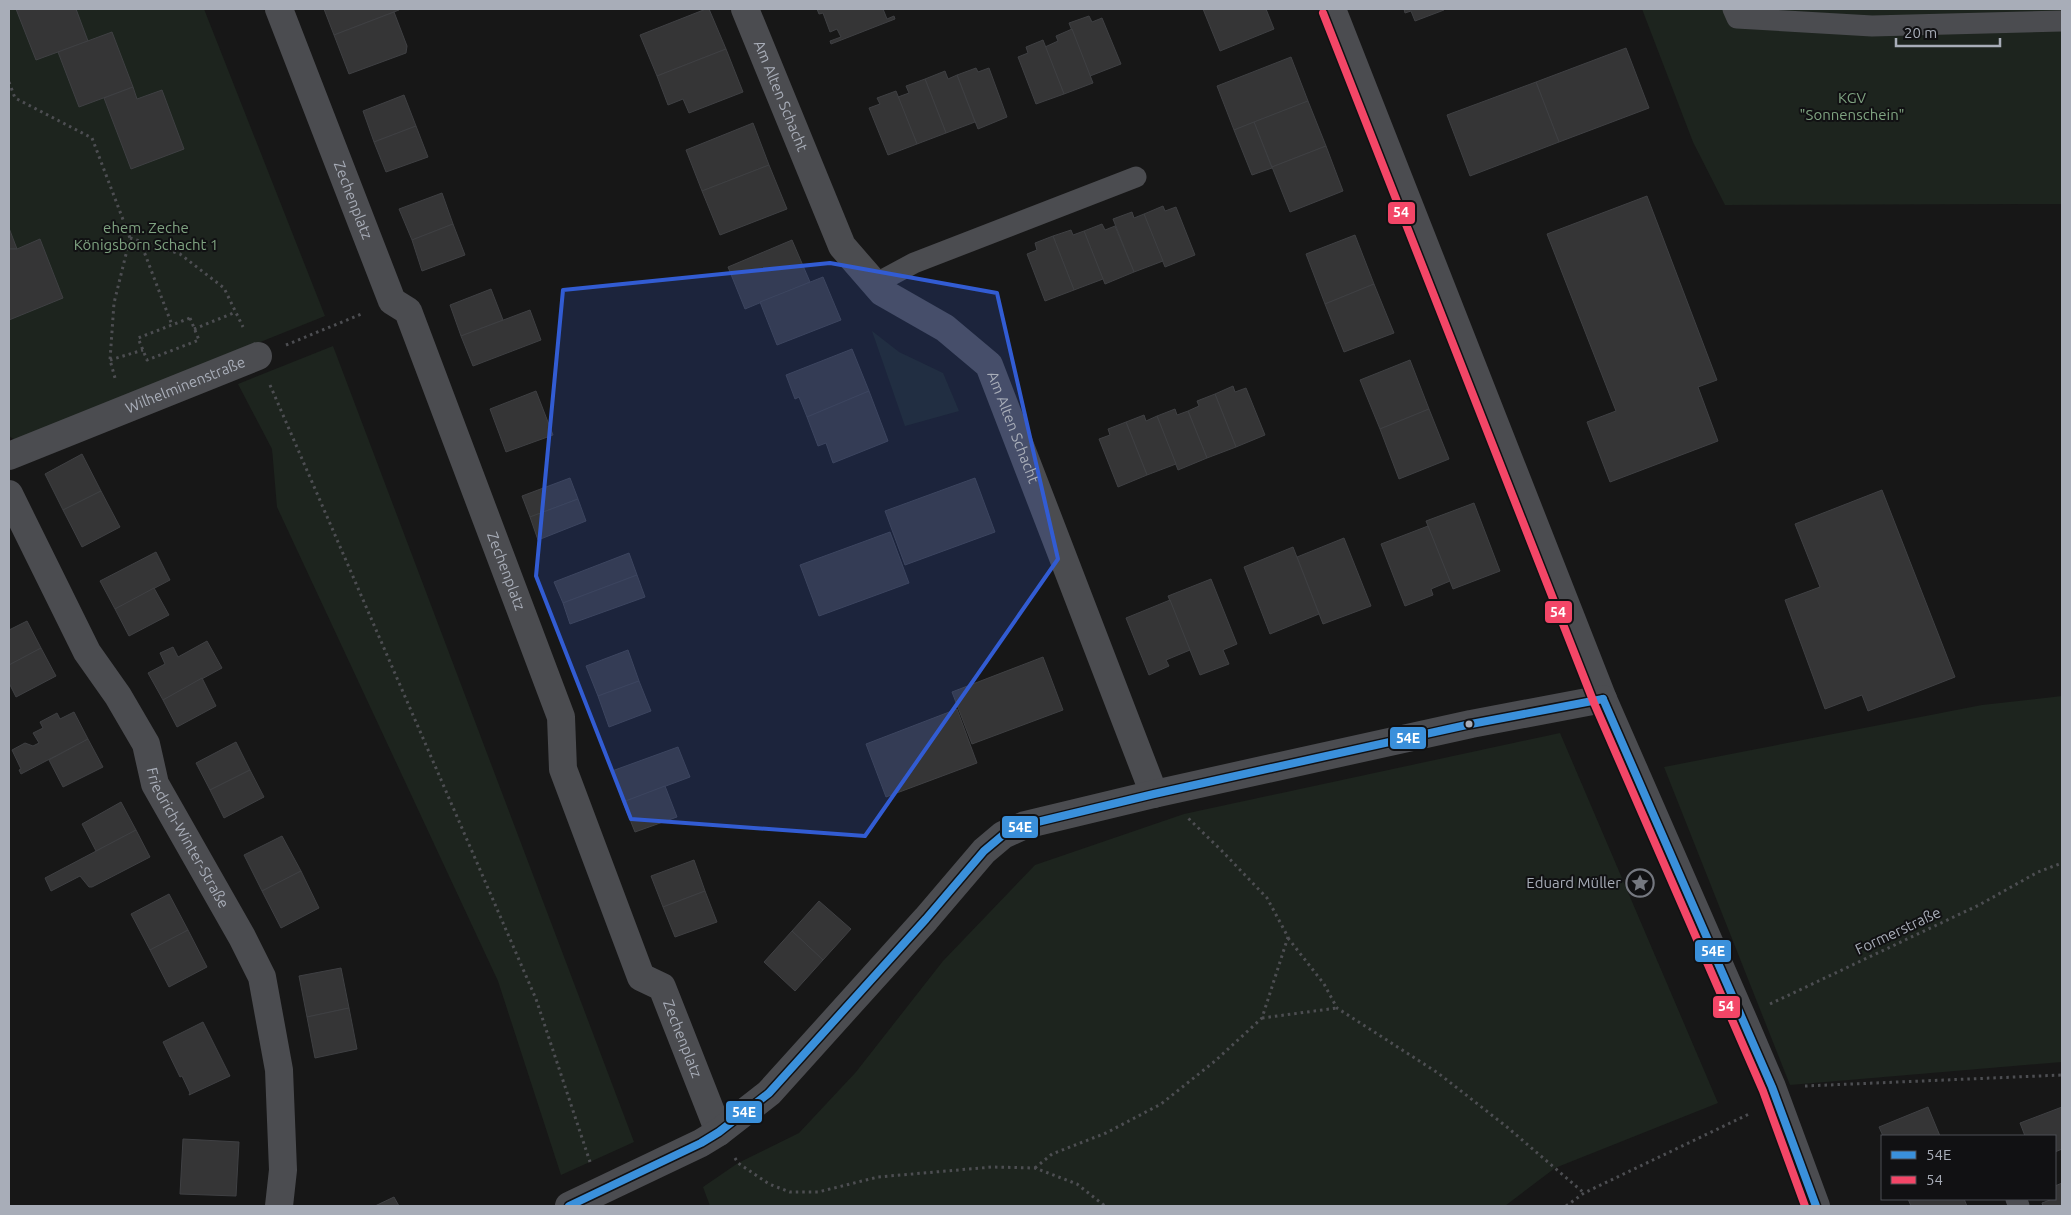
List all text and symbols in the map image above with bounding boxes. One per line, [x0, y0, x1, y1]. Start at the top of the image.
scale bar [1896, 15, 2000, 47]
text: 20 m [1904, 24, 1937, 41]
street label: Am Alten Schacht [751, 38, 811, 154]
park label: KGV "Sonnenschein" [1800, 89, 1904, 123]
street label: Zechenplatz [331, 158, 376, 242]
line badge: 54 [1387, 201, 1416, 225]
text: 54 [1393, 204, 1409, 220]
park label: ehem. Zeche Königsborn Schacht 1 [74, 219, 218, 253]
street label: Wilhelminenstraße [123, 353, 248, 416]
street label: Am Alten Schacht [984, 369, 1043, 486]
street label: Zechenplatz [484, 529, 529, 613]
line badge: 54 [1544, 600, 1573, 624]
text: 54 [1550, 604, 1566, 620]
unlabelled marker [1464, 719, 1474, 729]
line badge: 54E [1389, 726, 1427, 750]
text: 54E [1396, 730, 1420, 746]
street label: Friedrich-Winter-Straße [144, 766, 233, 911]
line badge: 54E [1001, 815, 1039, 839]
text: 54E [1008, 819, 1032, 835]
place icon: Eduard Müller [1625, 868, 1655, 898]
place label: Eduard Müller [1526, 874, 1621, 891]
street label: Formerstraße [1852, 903, 1943, 958]
line badge: 54E [1694, 939, 1732, 963]
text: 54E [1701, 943, 1725, 959]
line badge: 54 [1712, 995, 1741, 1019]
street label: Zechenplatz [660, 997, 706, 1080]
text: 54 [1718, 998, 1734, 1014]
line badge: 54E [725, 1100, 763, 1124]
text: 54E [732, 1104, 756, 1120]
legend [1881, 1135, 2056, 1200]
text: 54E [1926, 1146, 1951, 1163]
text: 54 [1926, 1171, 1943, 1188]

